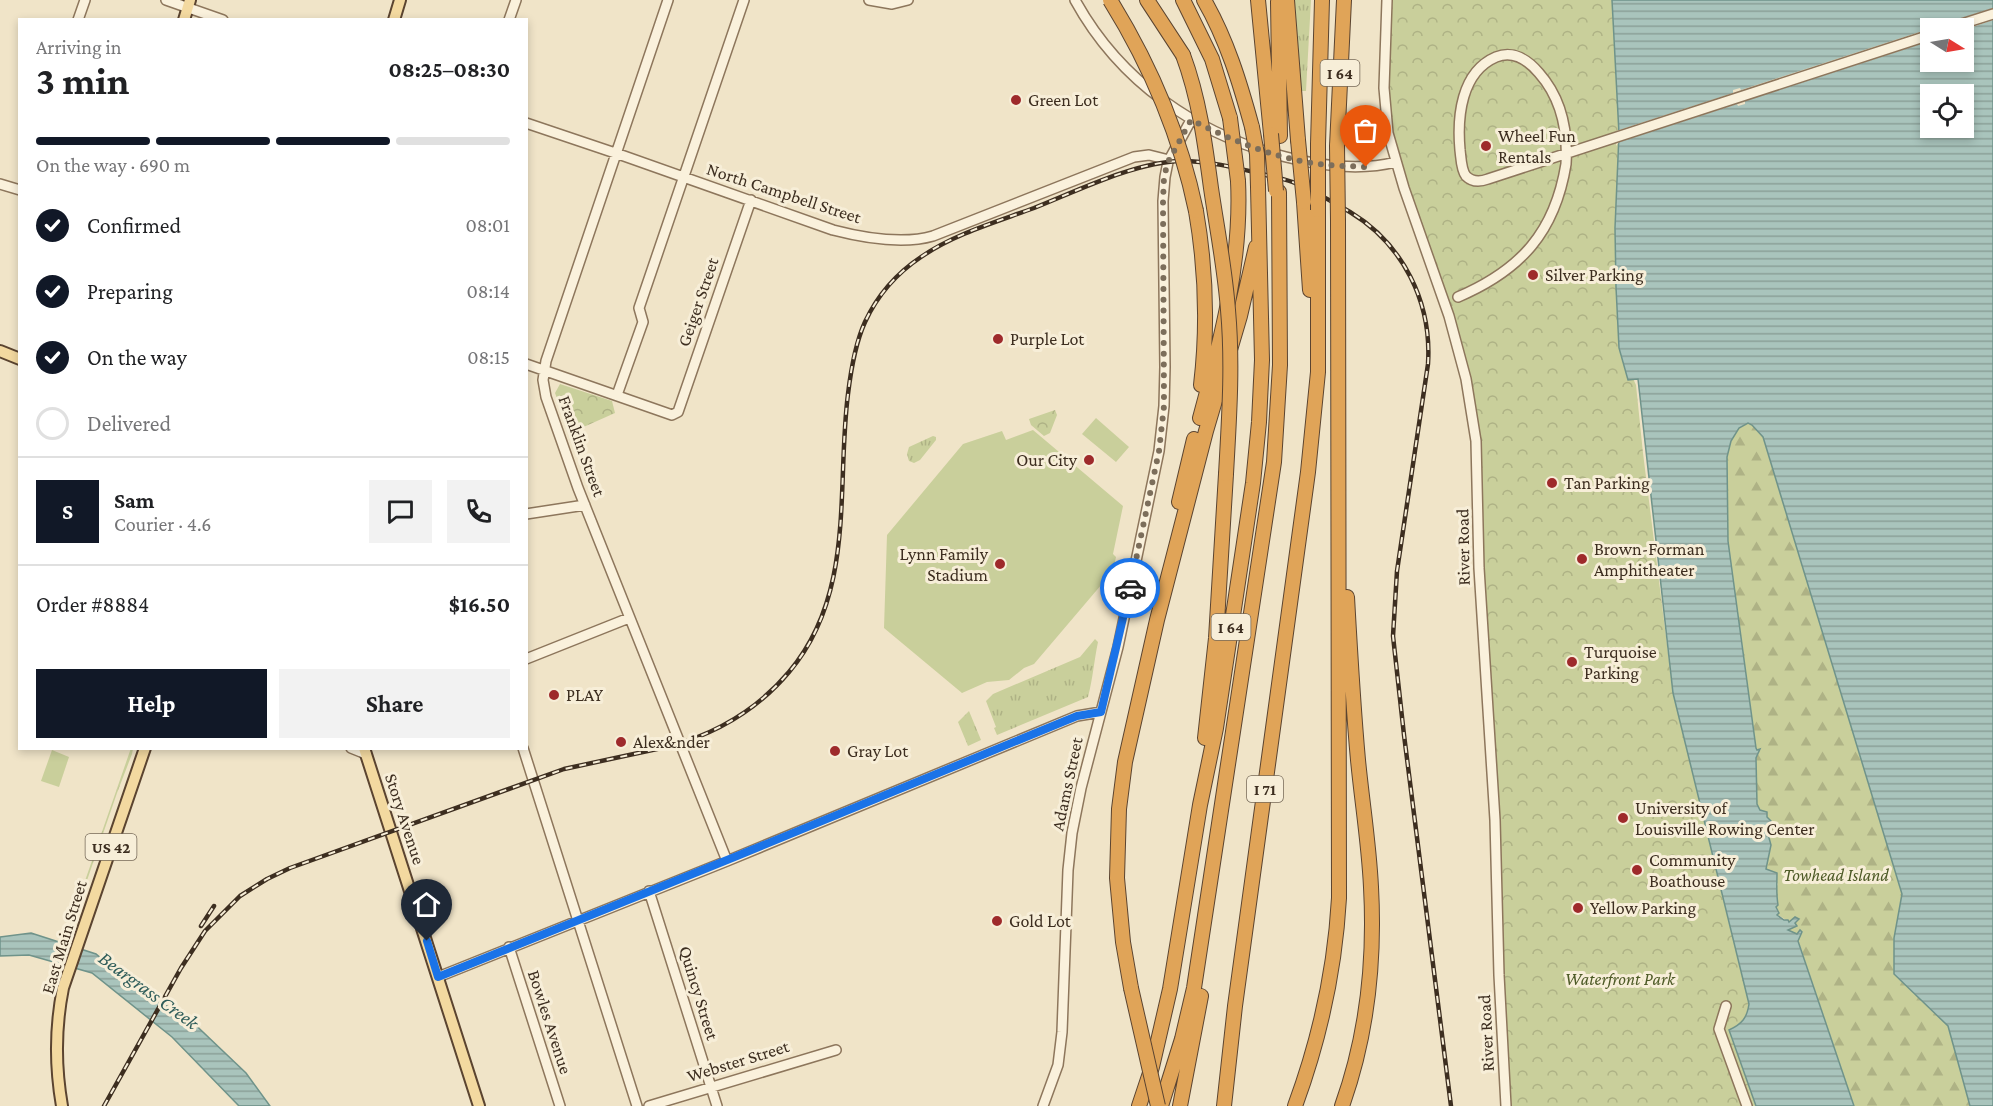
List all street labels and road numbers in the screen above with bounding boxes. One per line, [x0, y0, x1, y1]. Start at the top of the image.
road number: I 64 [1320, 60, 1360, 86]
street label: North Campbell Street [704, 159, 865, 228]
street label: Geiger Street [673, 254, 723, 349]
street label: Franklin Street [554, 393, 610, 500]
street label: River Road [1452, 508, 1474, 586]
road number: I 64 [1212, 614, 1250, 640]
street label: Adams Street [1047, 734, 1087, 833]
street label: Story Avenue [381, 771, 429, 867]
road number: I 71 [1247, 776, 1283, 802]
road number: US 42 [86, 834, 136, 860]
street label: East Main Street [37, 877, 91, 996]
street label: Quincy Street [675, 944, 723, 1043]
street label: Bowles Avenue [524, 968, 576, 1077]
street label: River Road [1474, 994, 1498, 1072]
street label: Webster Street [685, 1036, 792, 1086]

